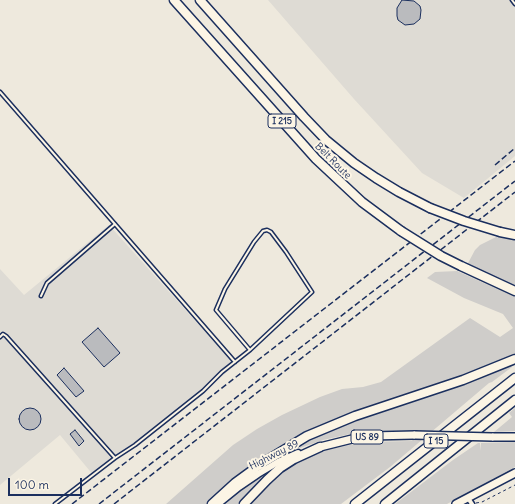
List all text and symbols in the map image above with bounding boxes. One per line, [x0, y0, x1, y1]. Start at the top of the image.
road number: I 215 [268, 114, 296, 128]
street label: Belt Route [312, 140, 354, 182]
road number: US 89 [351, 430, 383, 444]
road number: I 15 [424, 434, 448, 448]
street label: Highway 89 [247, 437, 301, 473]
scale bar [10, 470, 84, 496]
text: 100 m [15, 477, 49, 492]

